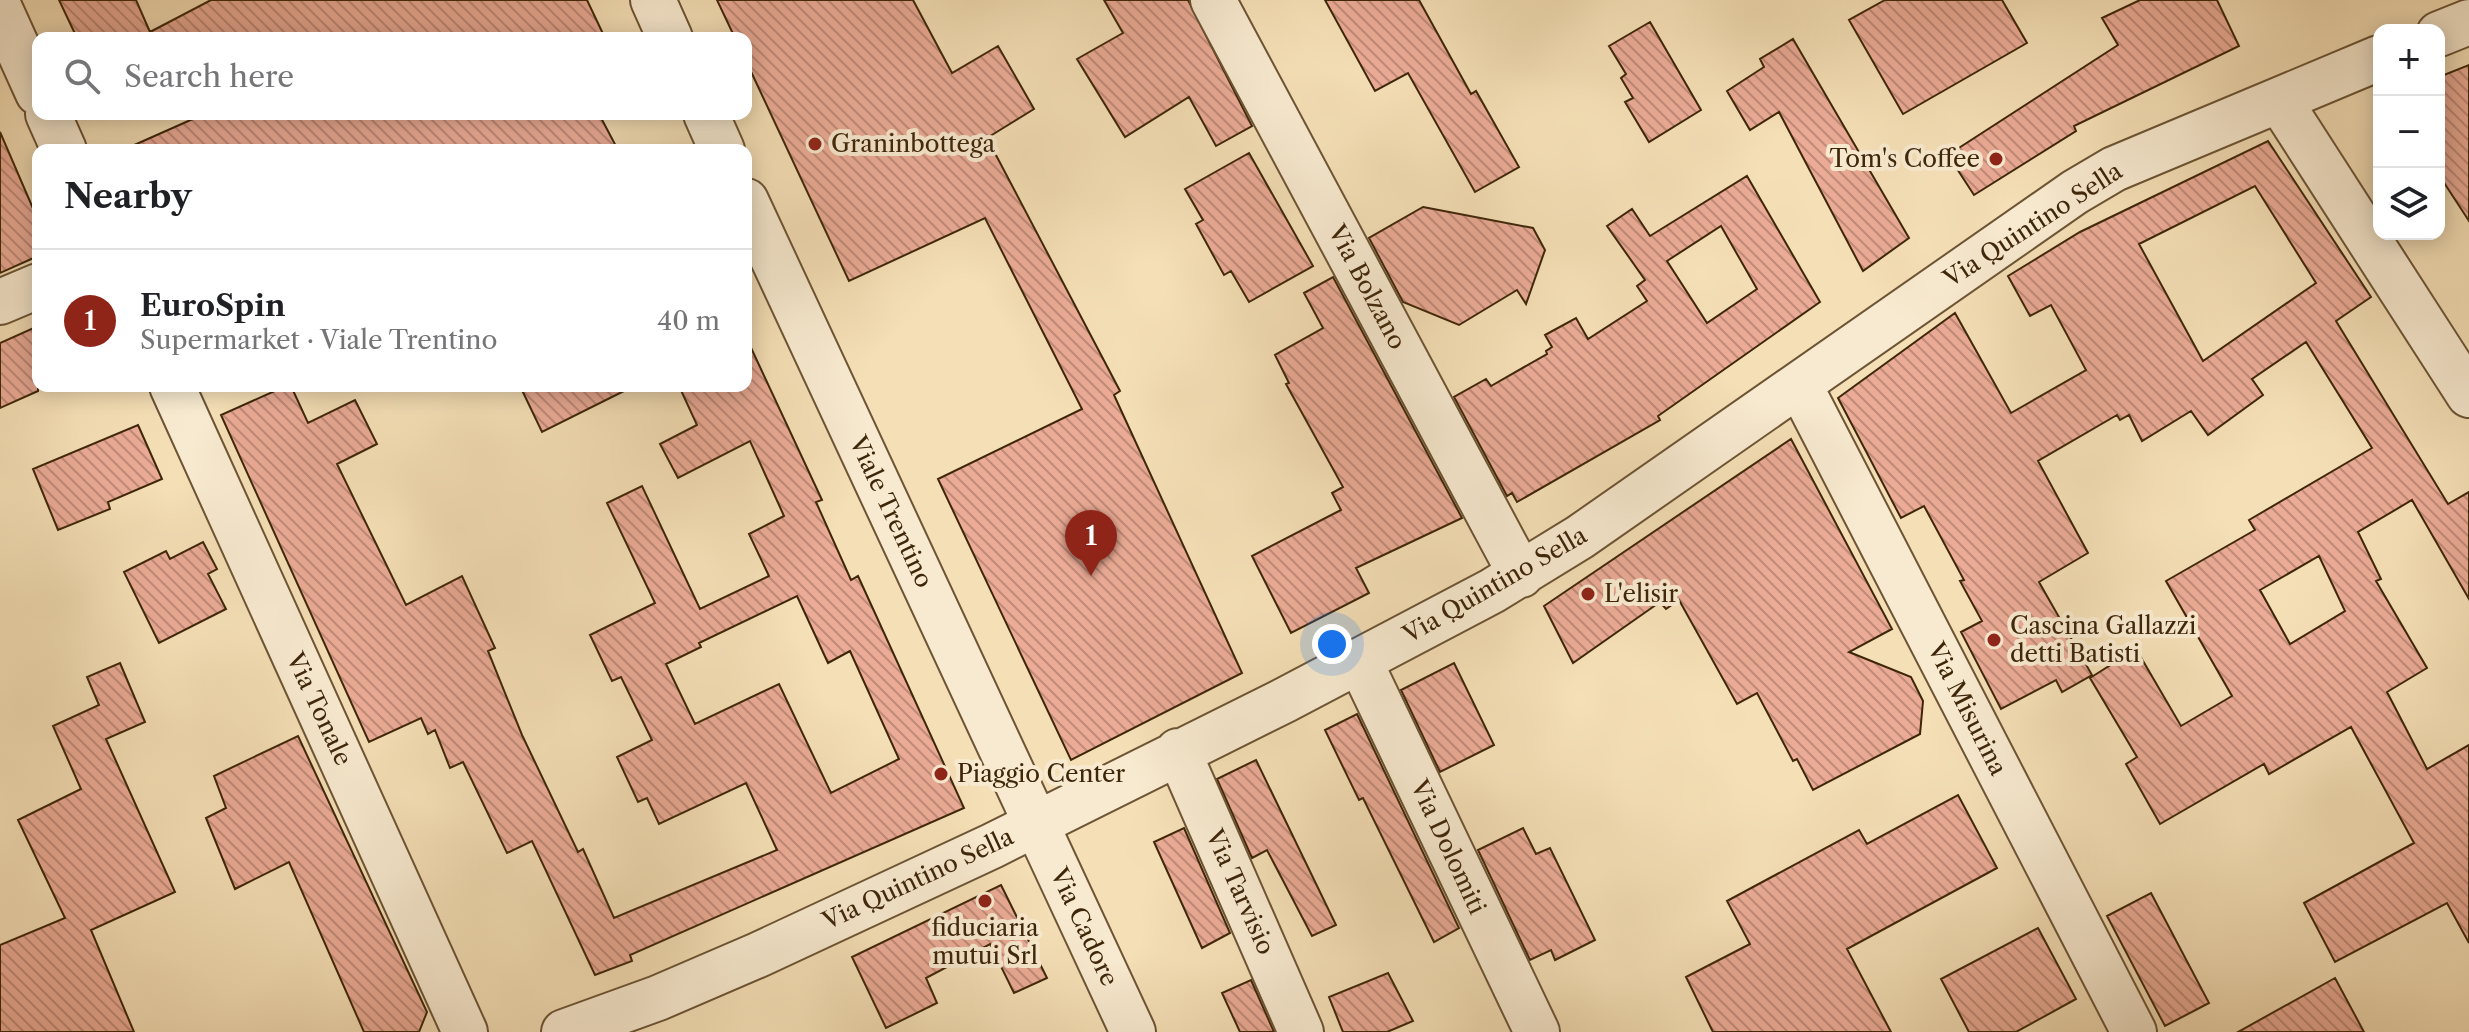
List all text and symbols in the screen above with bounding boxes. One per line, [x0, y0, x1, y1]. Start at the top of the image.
map controls [2373, 24, 2445, 240]
button: + [2373, 24, 2445, 96]
search box [32, 32, 752, 120]
icon: search [60, 54, 104, 98]
text: Search here [124, 58, 294, 95]
button: − [2373, 96, 2445, 168]
place label: Graninbottega [831, 129, 996, 158]
marker: Graninbottega [806, 135, 824, 153]
place label: Tom's Coffee [1830, 144, 1980, 173]
marker: Tom's Coffee [1987, 150, 2005, 168]
street label: Via Quintino Sella [1937, 156, 2128, 294]
button: layers [2373, 168, 2445, 240]
text: Nearby [64, 175, 192, 217]
street label: Via Bolzano [1322, 219, 1412, 354]
text: EuroSpin [140, 287, 285, 324]
text: 1 [84, 305, 96, 337]
text: 40 m [657, 305, 720, 337]
text: Supermarket · Viale Trentino [140, 324, 498, 356]
street label: Viale Trentino [843, 430, 939, 592]
pin: 1 [1065, 510, 1117, 576]
street label: Via Quintino Sella [1397, 520, 1592, 649]
place label: L'elisir [1604, 579, 1678, 608]
marker: L'elisir [1579, 585, 1597, 603]
place label: Cascina Gallazzi detti Batisti [2010, 611, 2196, 668]
your location [1312, 624, 1352, 664]
marker: Cascina Gallazzi detti Batisti [1985, 631, 2003, 649]
street label: Via Misurina [1921, 637, 2013, 780]
street label: Via Tonale [280, 647, 358, 770]
place label: Piaggio Center [957, 759, 1125, 788]
marker: Piaggio Center [932, 765, 950, 783]
street label: Via Dolomiti [1404, 774, 1492, 919]
street label: Via Quintino Sella [817, 822, 1018, 936]
street label: Via Tarvisio [1200, 824, 1281, 959]
street label: Via Cadore [1044, 862, 1124, 991]
marker: fiduciaria mutui Srl [976, 892, 994, 910]
place label: fiduciaria mutui Srl [931, 913, 1039, 970]

